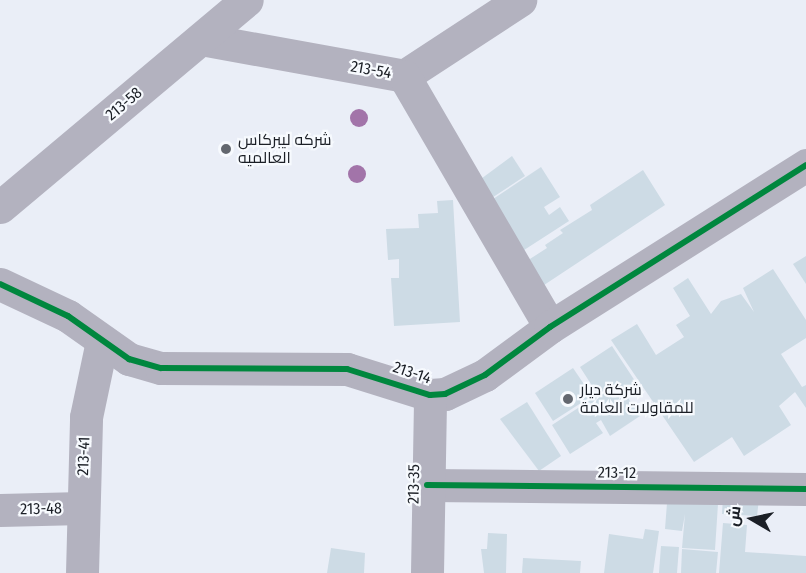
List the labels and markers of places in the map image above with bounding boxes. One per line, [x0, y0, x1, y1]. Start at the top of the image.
place label: شركه ليبركاس العالميه [238, 130, 331, 168]
marker: شركه ليبركاس العالميه [219, 142, 233, 156]
place label: شركة ديار للمقاولات العامة [580, 380, 694, 418]
marker: شركة ديار للمقاولات العامة [561, 392, 575, 406]

